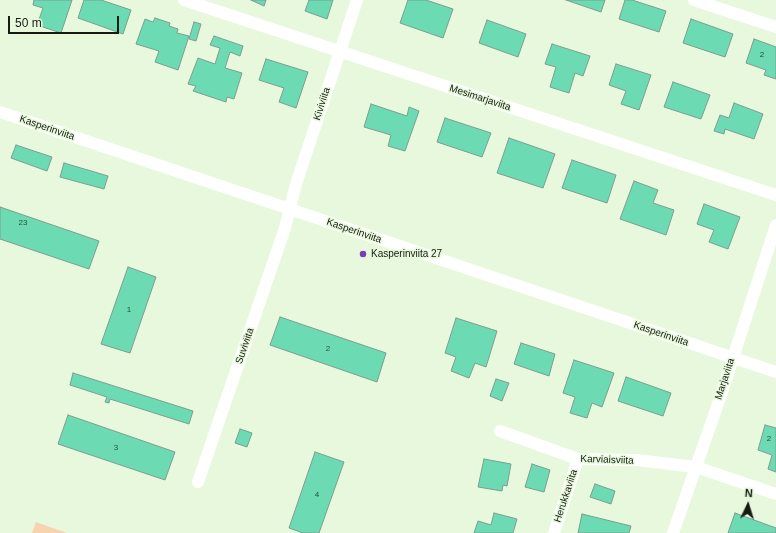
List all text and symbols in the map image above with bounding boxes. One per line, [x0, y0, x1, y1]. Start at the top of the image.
scale bar [10, 8, 121, 34]
text: 50 m [15, 16, 42, 30]
house number: 2 [760, 50, 764, 60]
street label: Mesimarjaviita [448, 82, 512, 114]
street label: Kiviviita [311, 86, 333, 122]
street label: Kasperinviita [18, 113, 76, 143]
street label: Kasperinviita [325, 216, 383, 246]
house number: 23 [19, 218, 27, 228]
place label: Kasperinviita 27 [371, 248, 442, 260]
marker: Kasperinviita 27 [358, 249, 368, 259]
house number: 1 [127, 305, 131, 315]
street label: Kasperinviita [632, 319, 690, 349]
street label: Suviviita [233, 326, 257, 366]
house number: 2 [326, 344, 330, 354]
street label: Marjaviita [713, 357, 737, 401]
house number: 2 [767, 434, 771, 444]
house number: 3 [114, 443, 118, 453]
street label: Karviaisviita [580, 453, 634, 467]
street label: Herukkaviita [552, 468, 580, 524]
north arrow [728, 485, 768, 525]
text: N [744, 487, 753, 499]
house number: 4 [315, 490, 319, 500]

